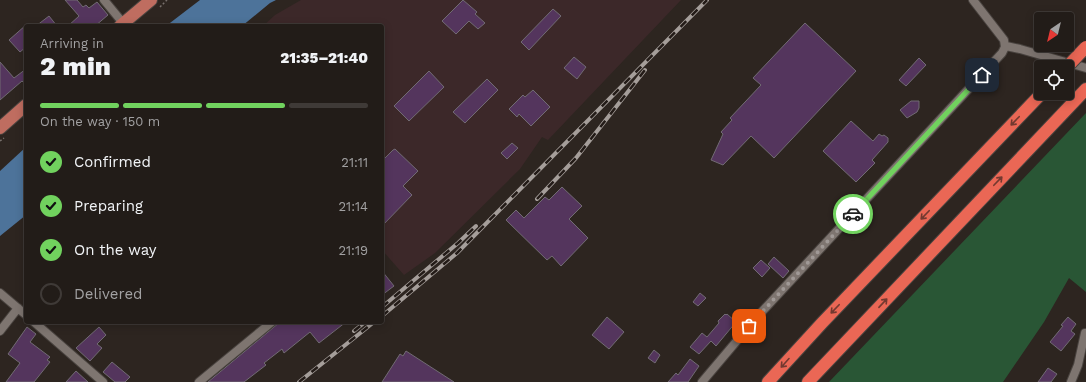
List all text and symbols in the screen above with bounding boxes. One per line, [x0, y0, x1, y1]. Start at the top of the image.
north arrow [1034, 12, 1074, 52]
map controls [1034, 12, 1074, 100]
text: Arriving in [40, 36, 104, 51]
text: 21:35–21:40 [280, 49, 368, 67]
text: 2 min [40, 51, 111, 81]
pin [965, 58, 999, 92]
button: locate [1034, 60, 1074, 100]
icon: home [971, 64, 993, 86]
text: On the way · 150 m [40, 114, 160, 129]
one-way arrow [1010, 116, 1020, 126]
icon: check [40, 151, 62, 173]
text: Confirmed [74, 153, 151, 171]
text: 21:11 [341, 155, 368, 170]
one-way arrow [993, 176, 1003, 186]
courier [833, 194, 873, 234]
icon: check [40, 195, 62, 217]
text: Preparing [74, 197, 143, 215]
text: 21:14 [338, 199, 368, 214]
icon: car [842, 203, 864, 225]
one-way arrow [920, 210, 930, 220]
icon: check [40, 239, 62, 261]
text: On the way [74, 241, 156, 259]
text: 21:19 [338, 243, 368, 258]
text: Delivered [74, 285, 142, 303]
one-way arrow [878, 298, 887, 308]
one-way arrow [830, 304, 840, 314]
pin [732, 309, 766, 343]
icon: bag [738, 315, 760, 337]
one-way arrow [780, 358, 790, 368]

